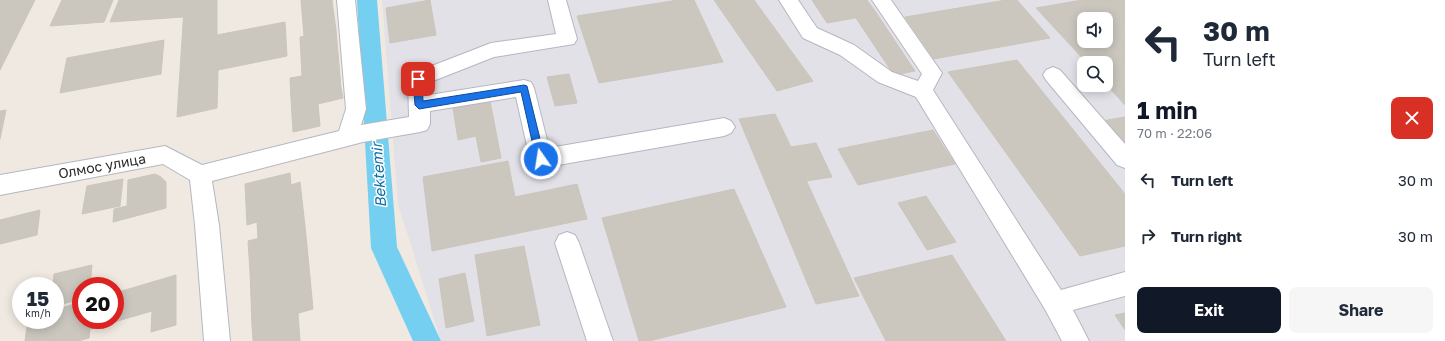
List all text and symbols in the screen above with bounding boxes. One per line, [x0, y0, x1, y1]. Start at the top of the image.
map controls [1077, 12, 1113, 92]
button: sound [1077, 12, 1113, 48]
text: 30 m [1203, 14, 1270, 47]
icon: left [1137, 16, 1189, 68]
text: Turn left [1203, 48, 1276, 70]
button: search [1077, 56, 1113, 92]
pin [401, 62, 435, 96]
icon: arrive [407, 68, 429, 90]
text: 1 min [1137, 95, 1197, 124]
button: close [1391, 97, 1433, 139]
text: 70 m · 22:06 [1137, 125, 1212, 141]
position arrow [520, 138, 562, 180]
water label: Bektemir [367, 140, 389, 208]
street label: Олмос улица [57, 149, 147, 182]
icon: left [1137, 169, 1159, 191]
text: Turn left [1171, 171, 1233, 189]
text: 30 m [1398, 171, 1433, 189]
icon: right [1137, 225, 1159, 247]
text: Turn right [1171, 227, 1242, 245]
text: 30 m [1398, 227, 1433, 245]
speed limit sign: 20 [72, 277, 124, 329]
text: 15 [27, 286, 49, 310]
button: Exit [1137, 287, 1281, 333]
button: Share [1289, 287, 1433, 333]
text: km/h [25, 307, 51, 319]

